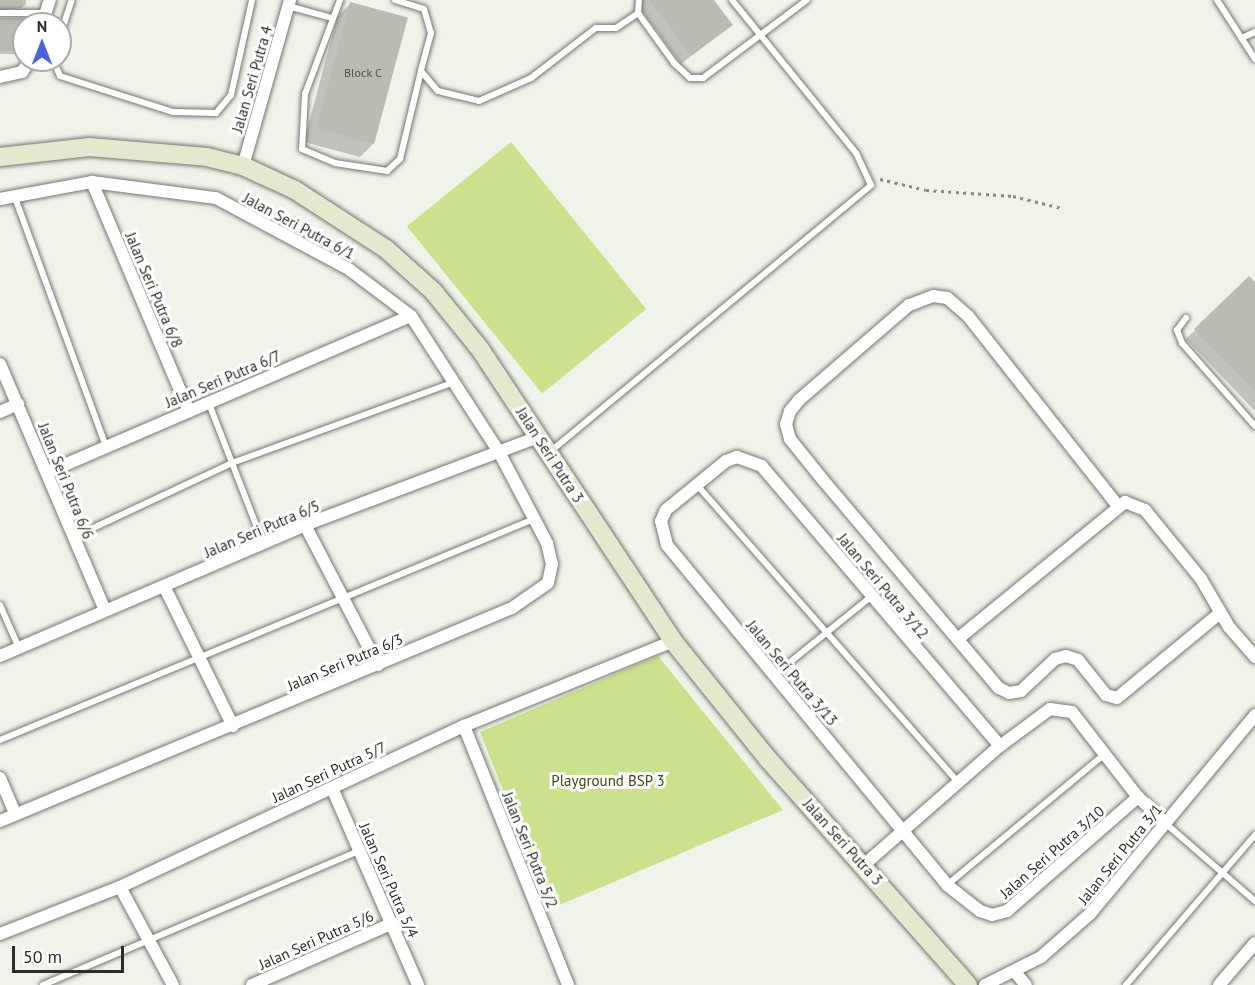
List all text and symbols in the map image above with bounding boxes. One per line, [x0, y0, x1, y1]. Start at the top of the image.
north arrow [12, 12, 72, 72]
text: N [37, 16, 47, 36]
street label: Jalan Seri Putra 4 [228, 24, 276, 134]
house number: Block C [344, 66, 382, 80]
street label: Jalan Seri Putra 6/1 [240, 189, 358, 263]
street label: Jalan Seri Putra 6/8 [122, 230, 186, 350]
street label: Jalan Seri Putra 6/7 [163, 347, 283, 411]
street label: Jalan Seri Putra 3 [512, 404, 588, 506]
street label: Jalan Seri Putra 6/6 [34, 420, 98, 542]
street label: Jalan Seri Putra 6/5 [202, 497, 322, 561]
street label: Jalan Seri Putra 3/12 [834, 530, 932, 642]
street label: Jalan Seri Putra 3/13 [743, 617, 841, 729]
street label: Jalan Seri Putra 6/3 [285, 630, 405, 694]
street label: Jalan Seri Putra 5/7 [269, 738, 389, 806]
park label: Playground BSP 3 [551, 772, 665, 790]
street label: Jalan Seri Putra 5/2 [498, 789, 562, 911]
street label: Jalan Seri Putra 3 [799, 795, 887, 889]
street label: Jalan Seri Putra 3/1 [1074, 800, 1166, 908]
street label: Jalan Seri Putra 3/10 [996, 802, 1108, 902]
street label: Jalan Seri Putra 5/4 [356, 820, 422, 940]
street label: Jalan Seri Putra 5/6 [256, 907, 376, 973]
scale bar [15, 934, 128, 972]
text: 50 m [23, 945, 62, 968]

